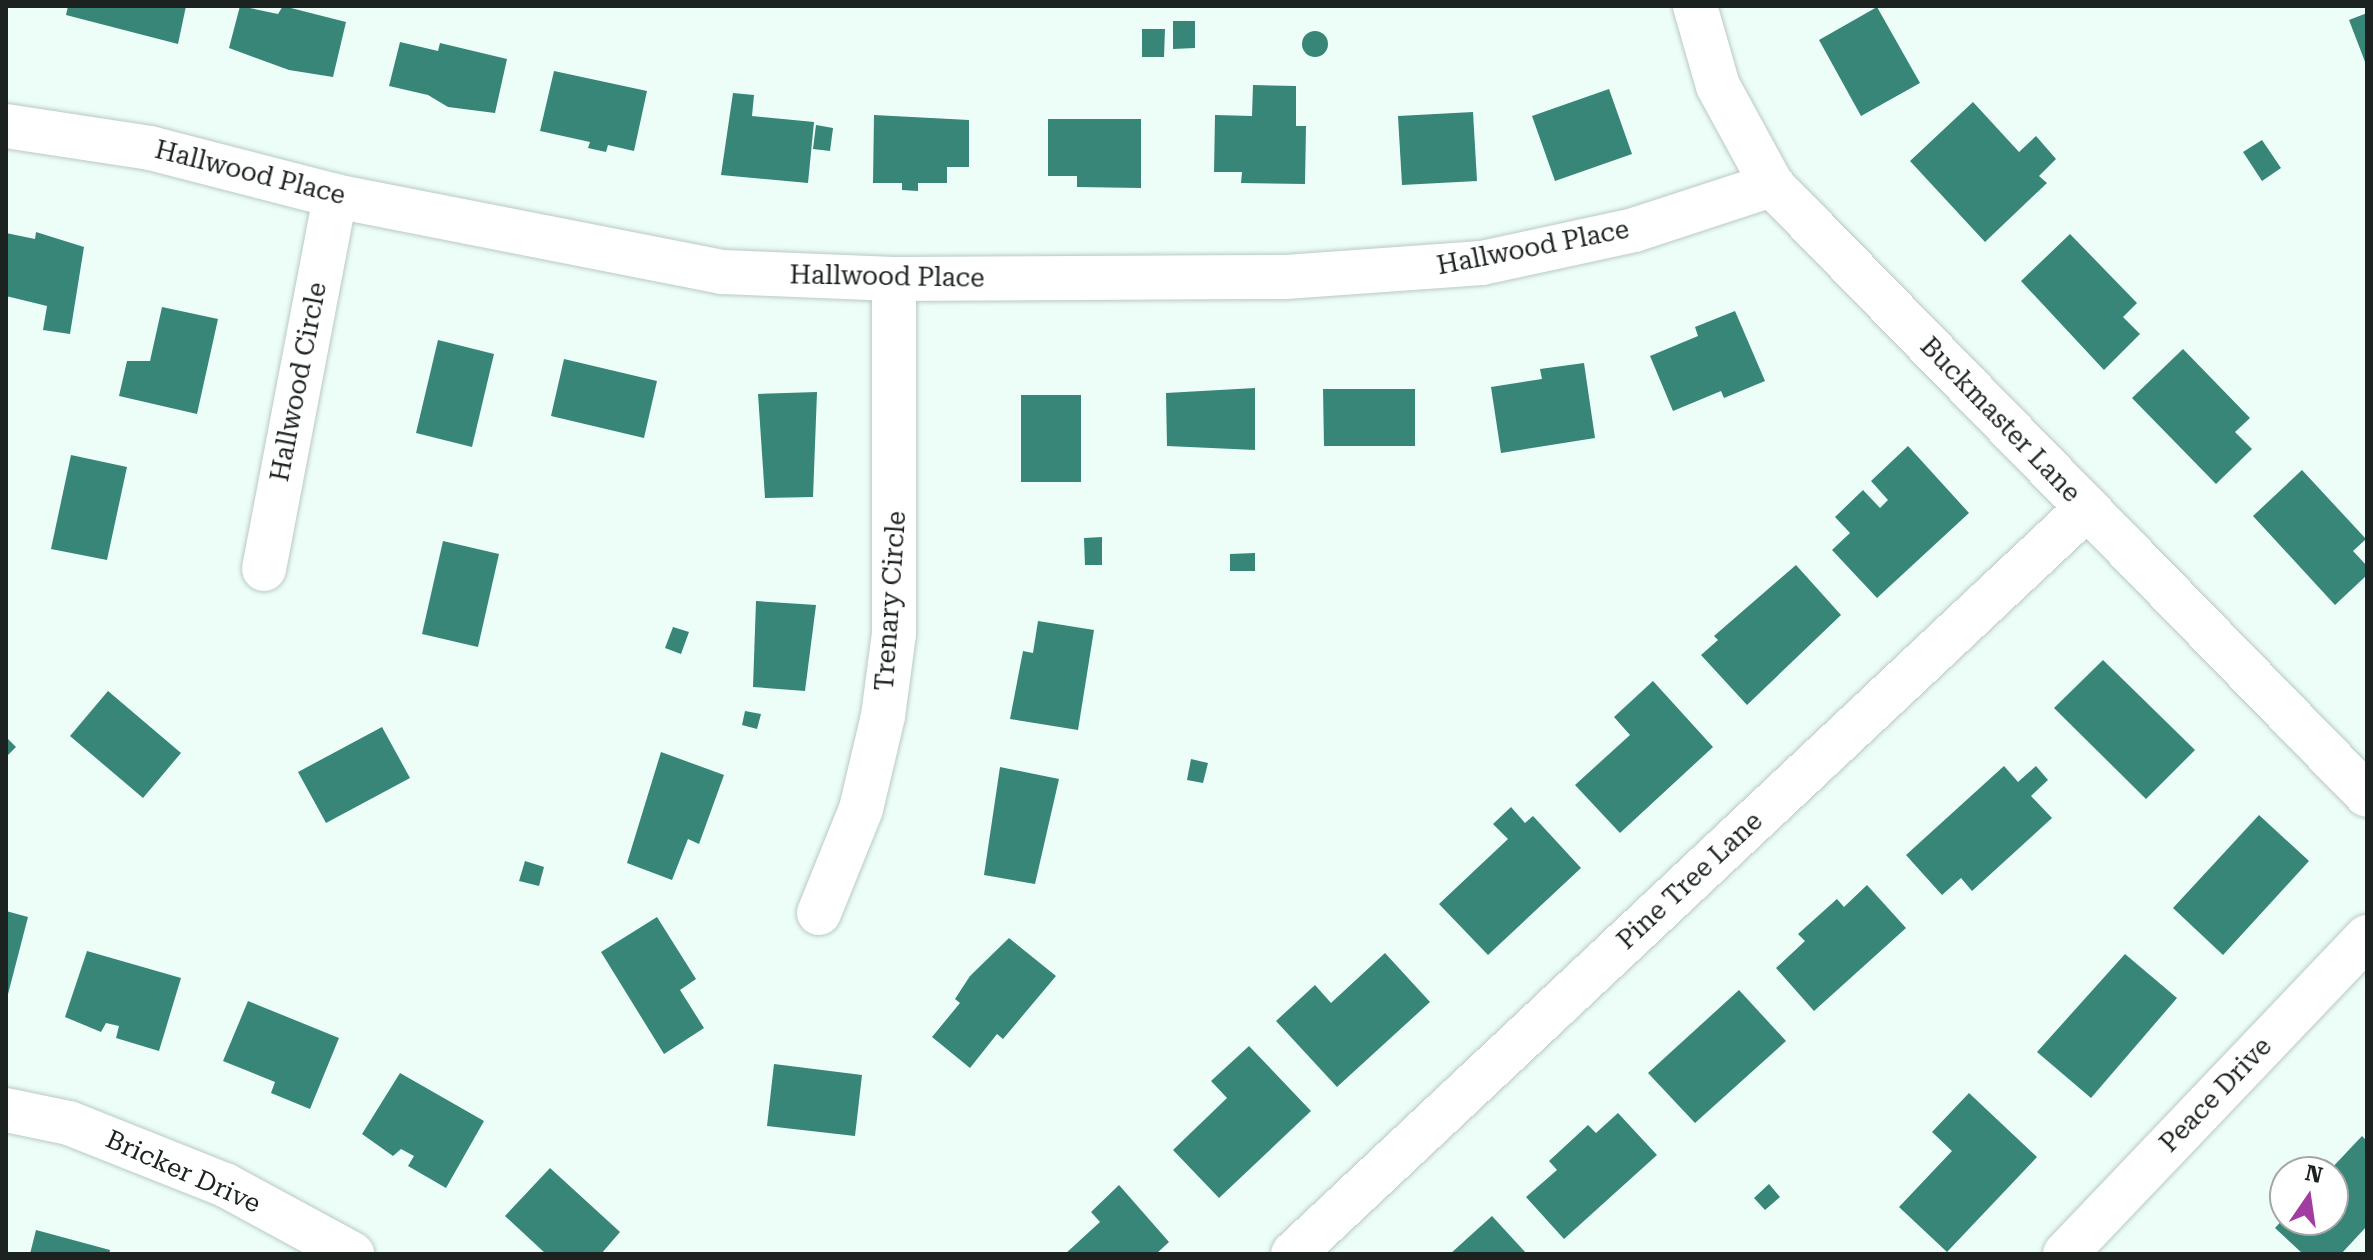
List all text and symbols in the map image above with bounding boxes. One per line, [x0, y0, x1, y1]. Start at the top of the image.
street label: Hallwood Place [152, 134, 348, 212]
street label: Hallwood Place [1434, 214, 1632, 282]
street label: Hallwood Place [789, 260, 985, 294]
street label: Hallwood Circle [264, 280, 334, 484]
street label: Buckmaster Lane [1913, 331, 2087, 509]
street label: Trenary Circle [869, 510, 913, 692]
street label: Pine Tree Lane [1611, 806, 1769, 956]
street label: Peace Drive [2154, 1031, 2278, 1159]
street label: Bricker Drive [101, 1124, 265, 1220]
north arrow [2269, 1156, 2349, 1236]
text: N [2303, 1160, 2325, 1188]

